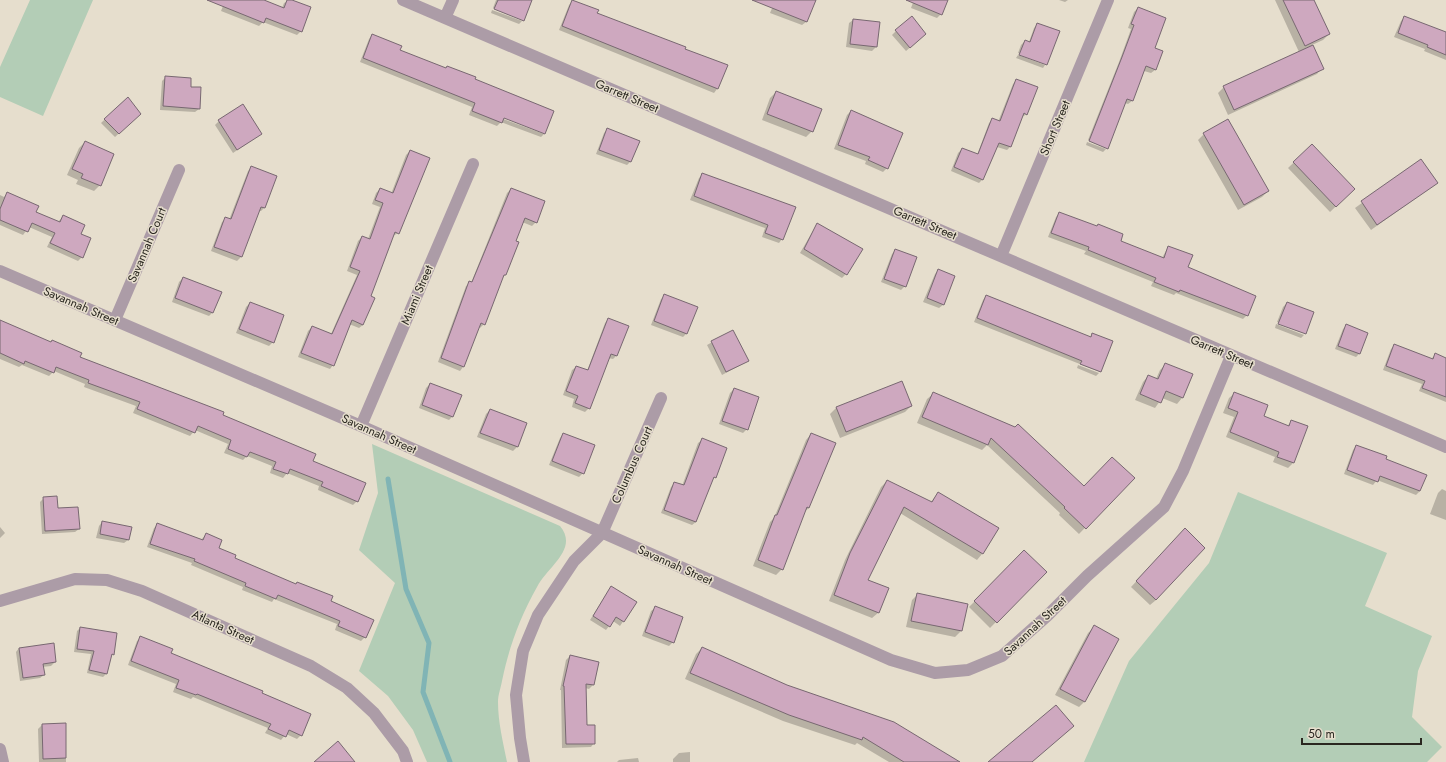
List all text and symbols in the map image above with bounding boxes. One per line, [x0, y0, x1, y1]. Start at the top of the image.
street label: Garrett Street [593, 75, 662, 117]
street label: Short Street [1035, 97, 1075, 159]
street label: Garrett Street [891, 202, 960, 244]
street label: Savannah Court [123, 205, 171, 285]
street label: Miami Street [396, 262, 438, 328]
street label: Savannah Street [41, 282, 122, 330]
street label: Garrett Street [1188, 331, 1257, 373]
street label: Savannah Street [339, 409, 419, 459]
street label: Columbus Court [607, 423, 657, 507]
street label: Savannah Street [635, 540, 715, 590]
street label: Savannah Street [1000, 592, 1071, 660]
street label: Atlanta Street [189, 605, 257, 649]
scale bar [1302, 720, 1421, 746]
text: 50 m [1308, 725, 1335, 743]

